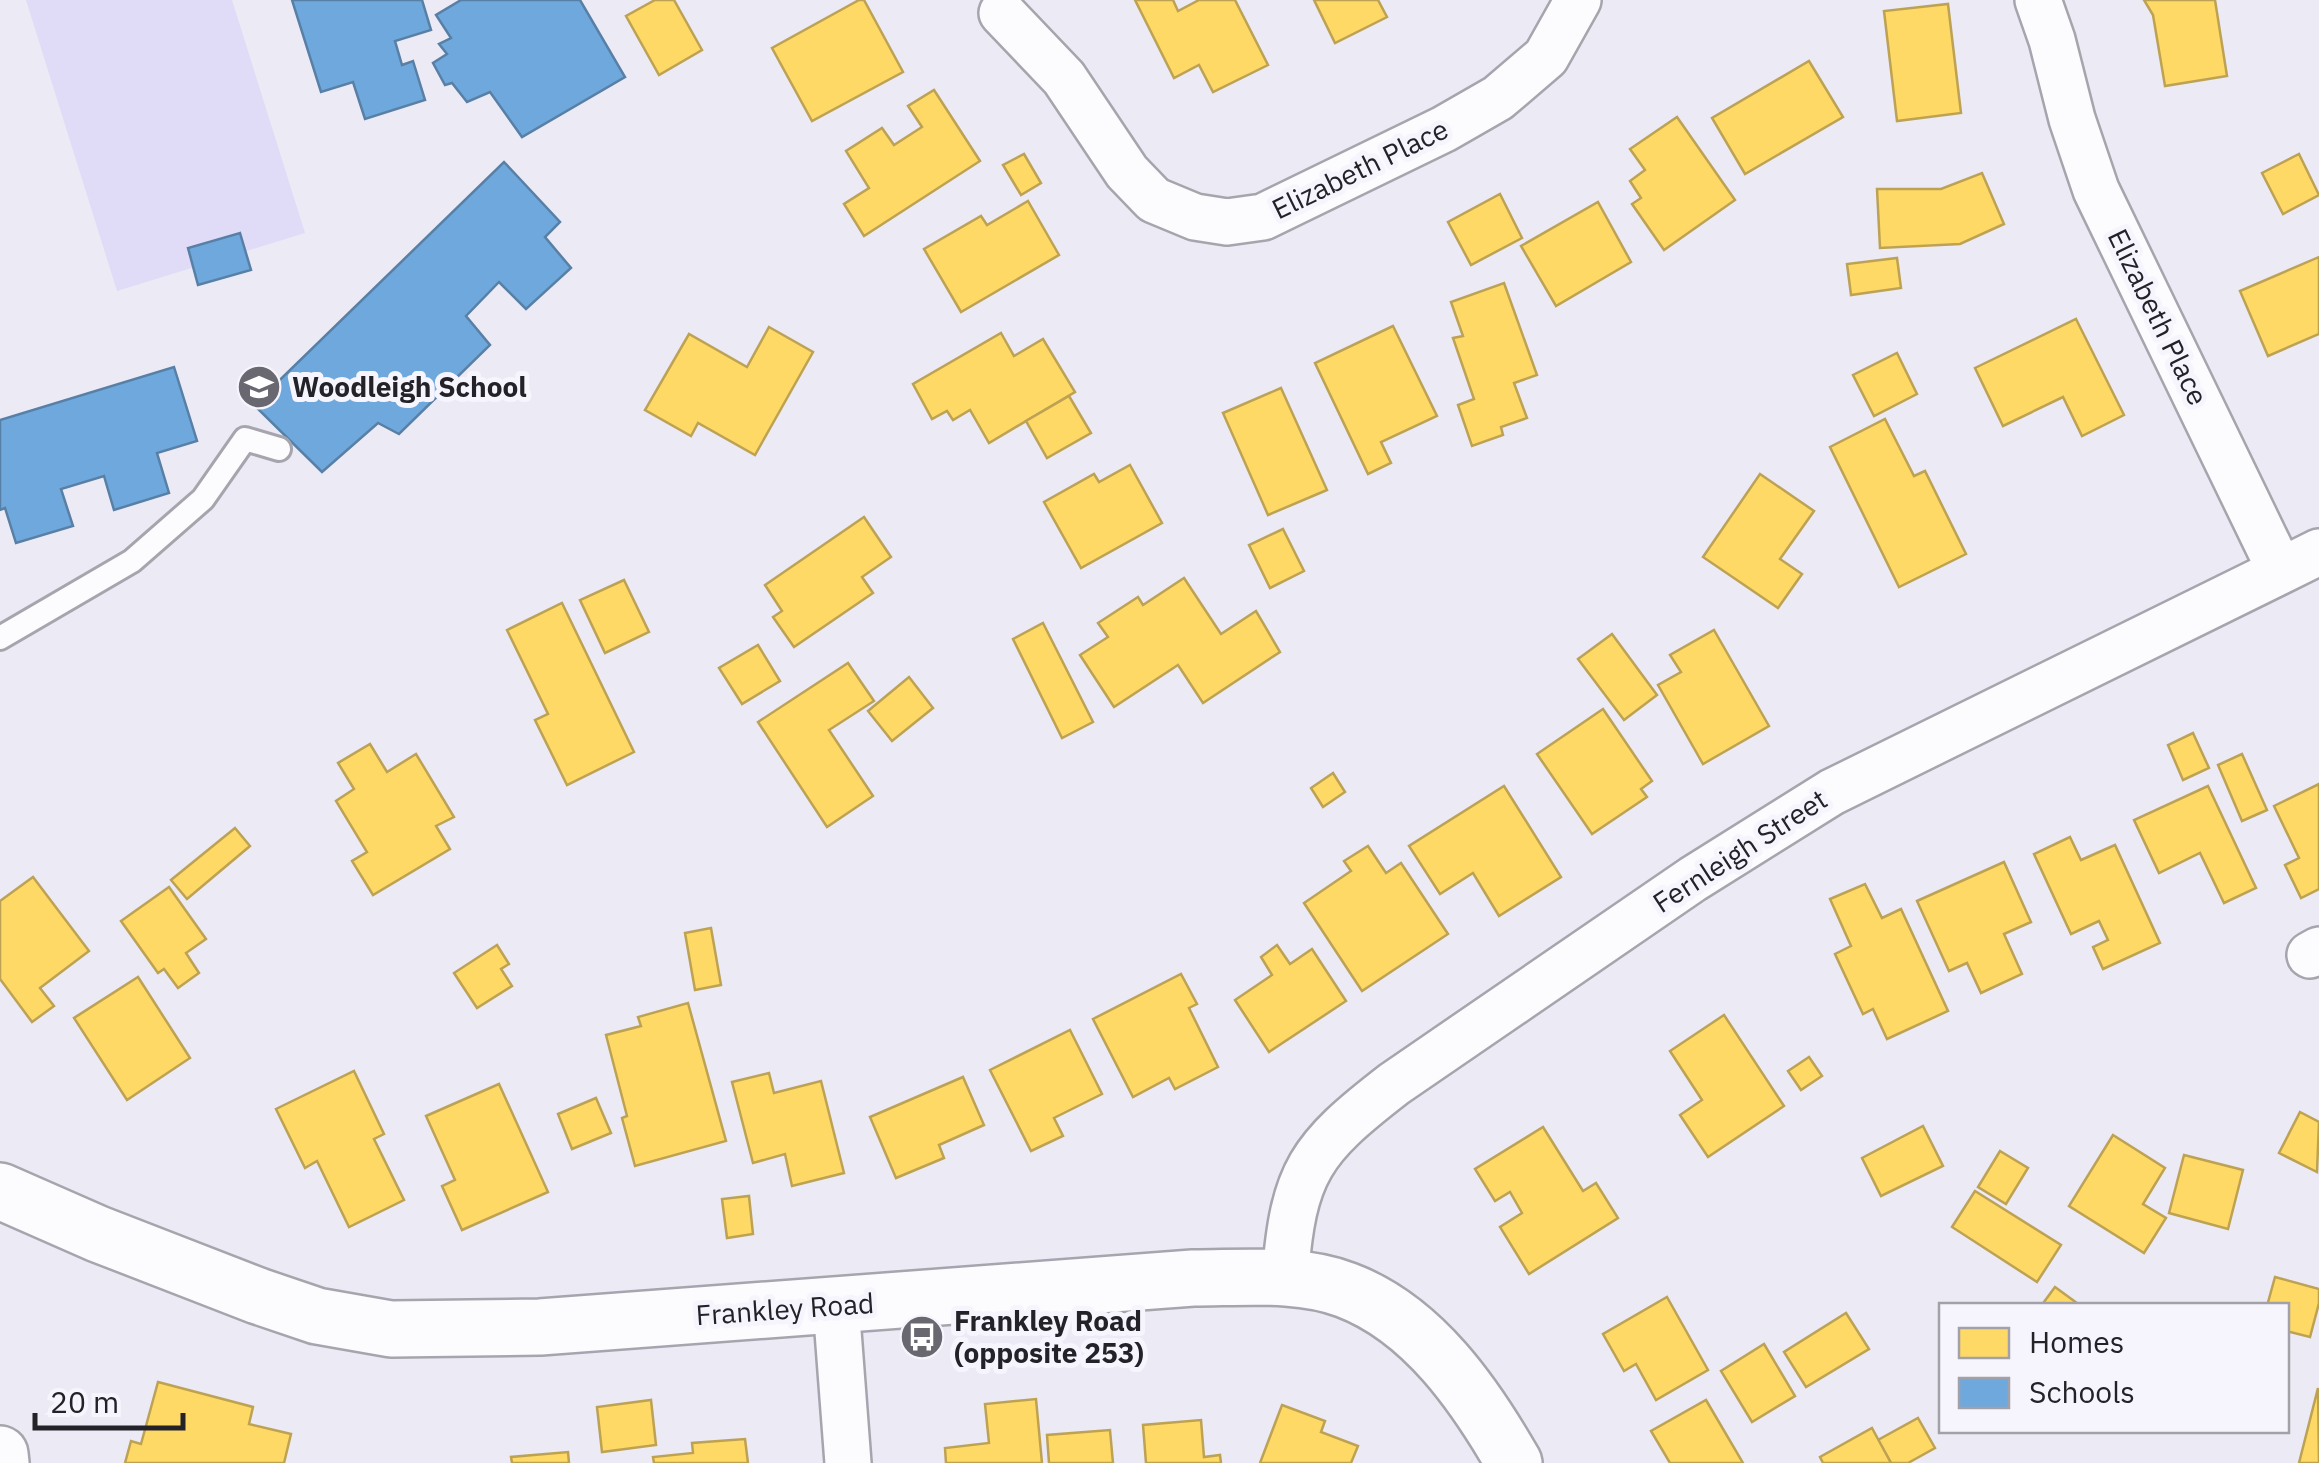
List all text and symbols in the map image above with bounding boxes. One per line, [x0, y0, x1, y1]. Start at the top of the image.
street label: Elizabeth Place [1266, 110, 1454, 227]
street label: Elizabeth Place [2100, 223, 2217, 411]
school or university icon: Woodleigh School [236, 364, 282, 410]
place label: Woodleigh School [292, 368, 527, 405]
street label: Fernleigh Street [1646, 780, 1834, 921]
street label: Frankley Road [695, 1284, 875, 1333]
place label: Frankley Road (opposite 253) [954, 1302, 1144, 1371]
legend [1939, 1303, 2289, 1433]
bus stop icon: Frankley Road (opposite 253) [899, 1314, 945, 1360]
text: Homes [2029, 1322, 2124, 1361]
scale bar [35, 1368, 182, 1430]
text: Schools [2029, 1372, 2135, 1411]
text: 20 m [50, 1382, 119, 1421]

